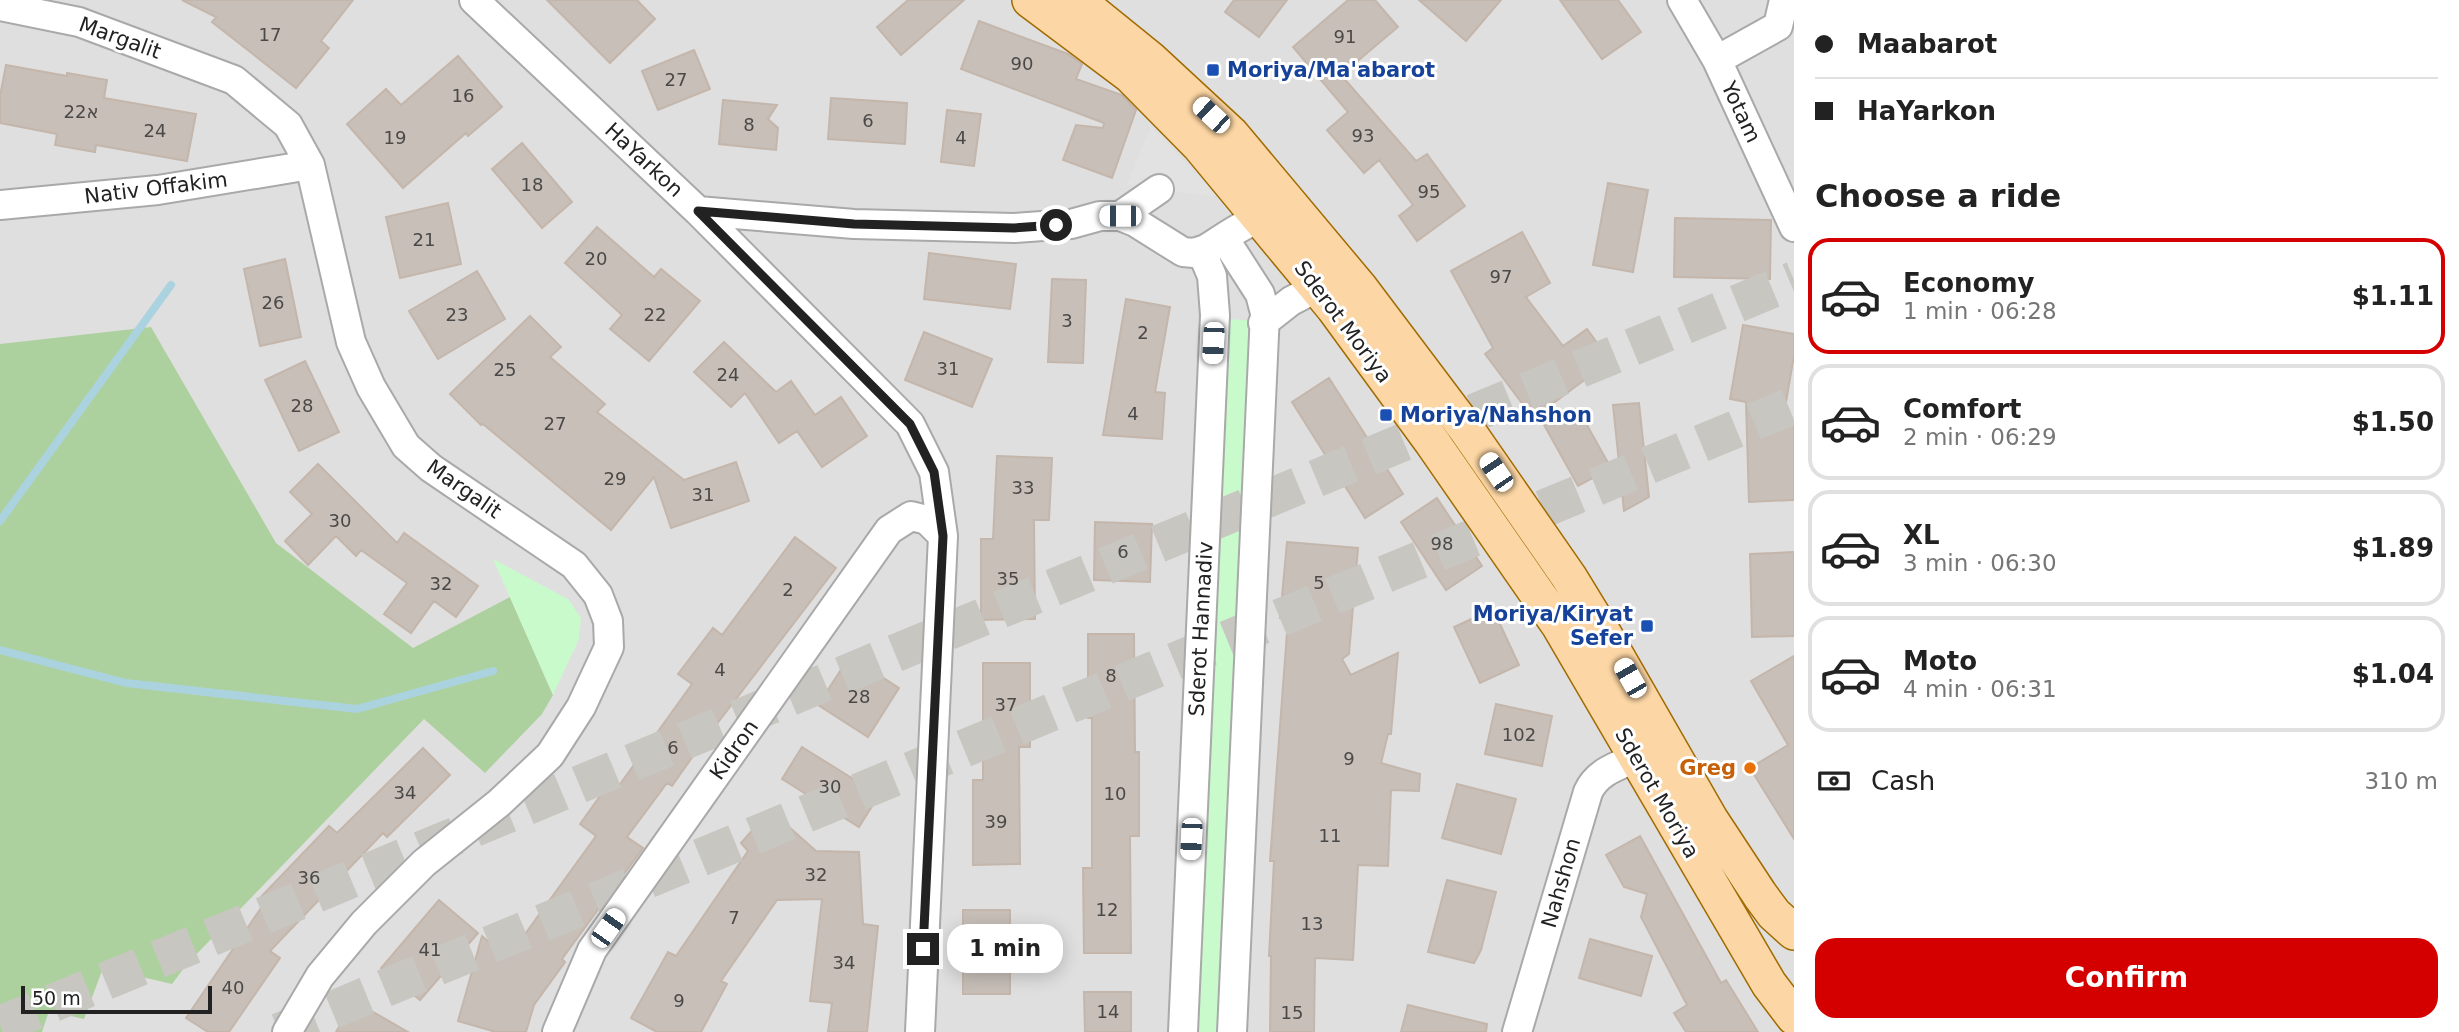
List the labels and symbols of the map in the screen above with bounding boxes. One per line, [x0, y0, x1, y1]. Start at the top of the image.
street label: Margalit [76, 12, 164, 64]
house number: 17 [259, 24, 281, 45]
house number: 91 [1334, 26, 1356, 47]
house number: 90 [1011, 53, 1033, 74]
place label: Moriya/Ma'abarot [1227, 58, 1435, 82]
marker: Moriya/Ma'abarot [1205, 62, 1221, 78]
house number: 27 [665, 69, 687, 90]
street label: Yotam [1716, 77, 1765, 146]
house number: 16 [452, 85, 474, 106]
car [1189, 93, 1234, 137]
house number: 22א [64, 101, 98, 122]
house number: 6 [862, 110, 874, 131]
house number: 8 [743, 114, 755, 135]
street label: HaYarkon [600, 118, 688, 202]
house number: 24 [144, 120, 166, 141]
house number: 93 [1352, 125, 1374, 146]
house number: 19 [384, 127, 406, 148]
house number: 4 [955, 127, 967, 148]
street label: Nativ Offakim [83, 167, 229, 209]
house number: 18 [521, 174, 543, 195]
house number: 95 [1418, 181, 1440, 202]
car [1100, 206, 1142, 227]
route start [1040, 209, 1072, 241]
house number: 21 [413, 229, 435, 250]
house number: 20 [585, 248, 607, 269]
street label: Sderot Moriya [1289, 256, 1397, 388]
house number: 97 [1490, 266, 1512, 287]
house number: 26 [262, 292, 284, 313]
house number: 23 [446, 304, 468, 325]
house number: 22 [644, 304, 666, 325]
house number: 3 [1061, 310, 1073, 331]
car [1202, 321, 1225, 365]
house number: 2 [1137, 322, 1149, 343]
house number: 31 [937, 358, 959, 379]
house number: 25 [494, 359, 516, 380]
house number: 24 [717, 364, 739, 385]
house number: 28 [291, 395, 313, 416]
house number: 4 [1127, 403, 1139, 424]
place label: Moriya/Nahshon [1400, 403, 1592, 427]
marker: Moriya/Nahshon [1378, 407, 1394, 423]
house number: 27 [544, 413, 566, 434]
car [1476, 449, 1517, 495]
street label: Margalit [422, 455, 506, 523]
house number: 29 [604, 468, 626, 489]
house number: 33 [1012, 477, 1034, 498]
house number: 31 [692, 484, 714, 505]
house number: 30 [329, 510, 351, 531]
house number: 98 [1431, 533, 1453, 554]
house number: 6 [1117, 541, 1129, 562]
street label: Sderot Hannadiv [1184, 541, 1218, 717]
house number: 35 [997, 568, 1019, 589]
house number: 5 [1313, 572, 1325, 593]
house number: 32 [430, 573, 452, 594]
house number: 2 [782, 579, 794, 600]
place label: Moriya/Kiryat Sefer [1473, 602, 1634, 650]
marker: Moriya/Kiryat Sefer [1639, 618, 1655, 634]
car [1611, 655, 1650, 701]
house number: 4 [714, 659, 726, 680]
house number: 8 [1105, 665, 1117, 686]
house number: 28 [848, 686, 870, 707]
house number: 37 [995, 694, 1017, 715]
street label: Kidron [705, 716, 763, 784]
house number: 102 [1502, 724, 1536, 745]
street label: Sderot Moriya [1610, 724, 1704, 862]
house number: 6 [667, 737, 679, 758]
house number: 9 [1343, 748, 1355, 769]
place label: Greg [1679, 756, 1736, 780]
marker: Greg [1742, 760, 1758, 776]
house number: 30 [819, 776, 841, 797]
house number: 34 [394, 782, 416, 803]
house number: 10 [1104, 783, 1126, 804]
house number: 39 [985, 811, 1007, 832]
car [1180, 817, 1203, 861]
house number: 11 [1319, 825, 1341, 846]
street label: Nahshon [1537, 835, 1585, 931]
house number: 32 [805, 864, 827, 885]
house number: 36 [298, 867, 320, 888]
house number: 12 [1096, 899, 1118, 920]
car [588, 905, 629, 951]
house number: 7 [728, 907, 740, 928]
house number: 13 [1301, 913, 1323, 934]
callout: 1 min [948, 925, 1063, 974]
route end [907, 933, 939, 965]
house number: 41 [419, 939, 441, 960]
house number: 34 [833, 952, 855, 973]
house number: 40 [222, 977, 244, 998]
scale bar [21, 983, 212, 1015]
house number: 9 [673, 990, 685, 1011]
house number: 14 [1097, 1001, 1119, 1022]
house number: 15 [1281, 1002, 1303, 1023]

